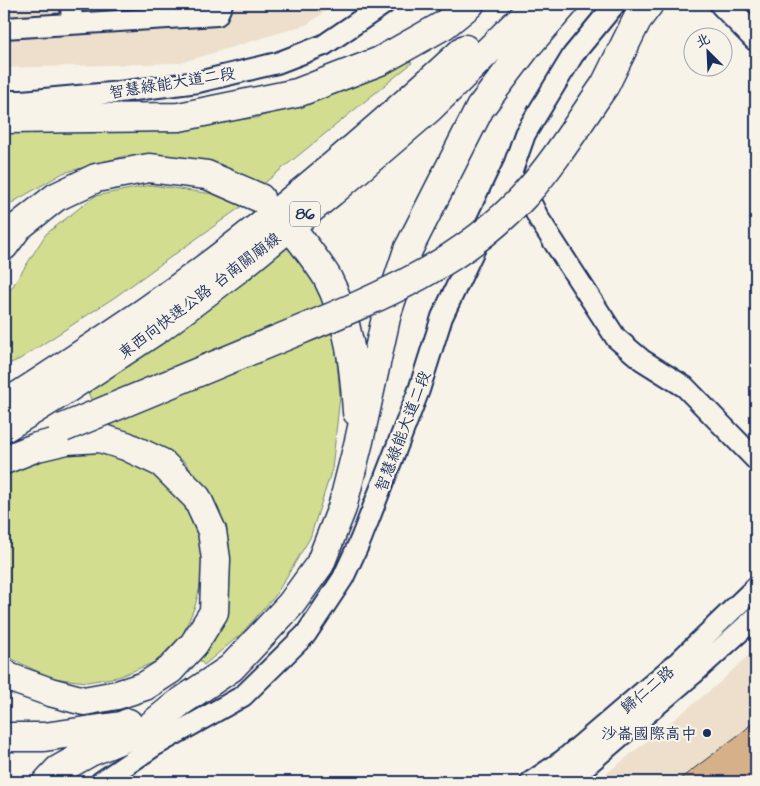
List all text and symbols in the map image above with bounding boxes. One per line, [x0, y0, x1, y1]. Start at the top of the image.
north arrow [682, 28, 732, 78]
text: 北 [693, 29, 714, 53]
street label: 智慧綠能大道二段 [107, 62, 237, 104]
road number: 86 [290, 202, 320, 226]
street label: 東西向快速公路 台南關廟線 [114, 227, 285, 364]
street label: 智慧綠能大道二段 [370, 368, 436, 495]
street label: 歸仁二路 [616, 661, 679, 719]
place label: 沙崙國際高中 [601, 723, 697, 745]
marker: 沙崙國際高中 [701, 727, 713, 739]

